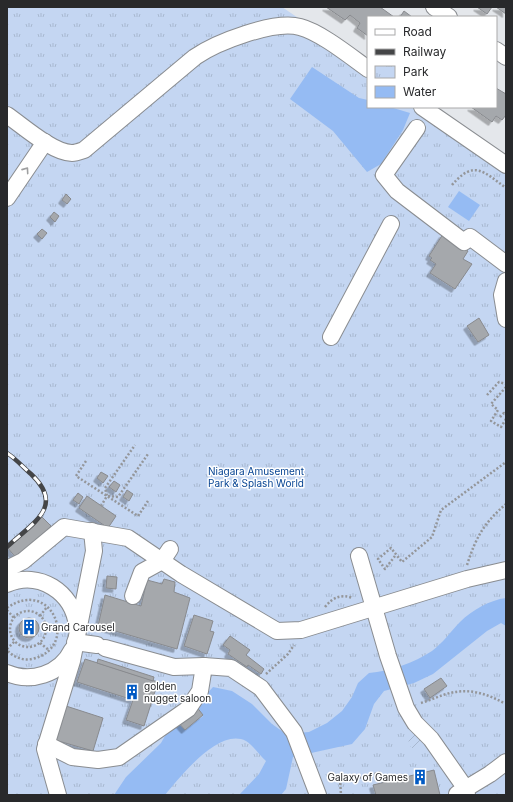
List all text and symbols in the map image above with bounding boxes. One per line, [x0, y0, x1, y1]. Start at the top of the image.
legend [367, 16, 497, 108]
text: Road [403, 24, 432, 39]
text: Railway [403, 44, 447, 59]
text: Park [403, 64, 429, 79]
text: Water [403, 84, 437, 99]
one-way arrow [21, 167, 29, 174]
park label: Niagara Amusement Park & Splash World [208, 465, 305, 489]
building icon: Grand Carousel [20, 618, 38, 636]
place label: Grand Carousel [41, 621, 115, 633]
place label: golden nugget saloon [144, 680, 211, 704]
building icon: golden nugget saloon [123, 683, 141, 701]
building icon: Galaxy of Games [411, 768, 429, 786]
place label: Galaxy of Games [328, 771, 408, 783]

